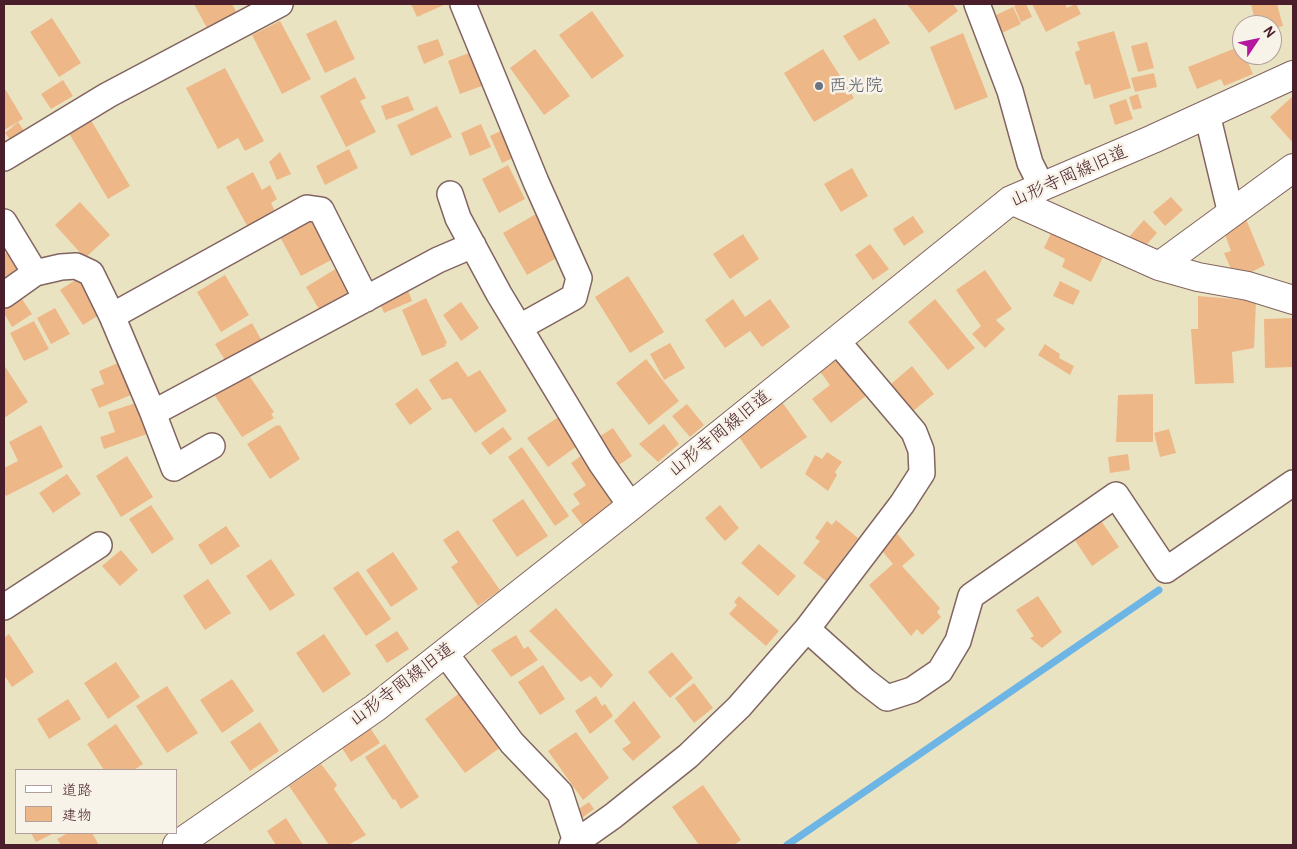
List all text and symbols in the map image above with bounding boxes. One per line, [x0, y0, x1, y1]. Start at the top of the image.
north arrow [1232, 15, 1282, 65]
text: N [1259, 23, 1279, 41]
place label: 西光院 [829, 75, 883, 97]
marker: 西光院 [813, 80, 825, 92]
street label: 山形寺岡線旧道 [1007, 142, 1131, 212]
street label: 山形寺岡線旧道 [664, 386, 776, 482]
street label: 山形寺岡線旧道 [345, 638, 459, 732]
legend [15, 769, 178, 834]
text: 道路 [62, 781, 92, 800]
text: 建物 [62, 806, 92, 825]

